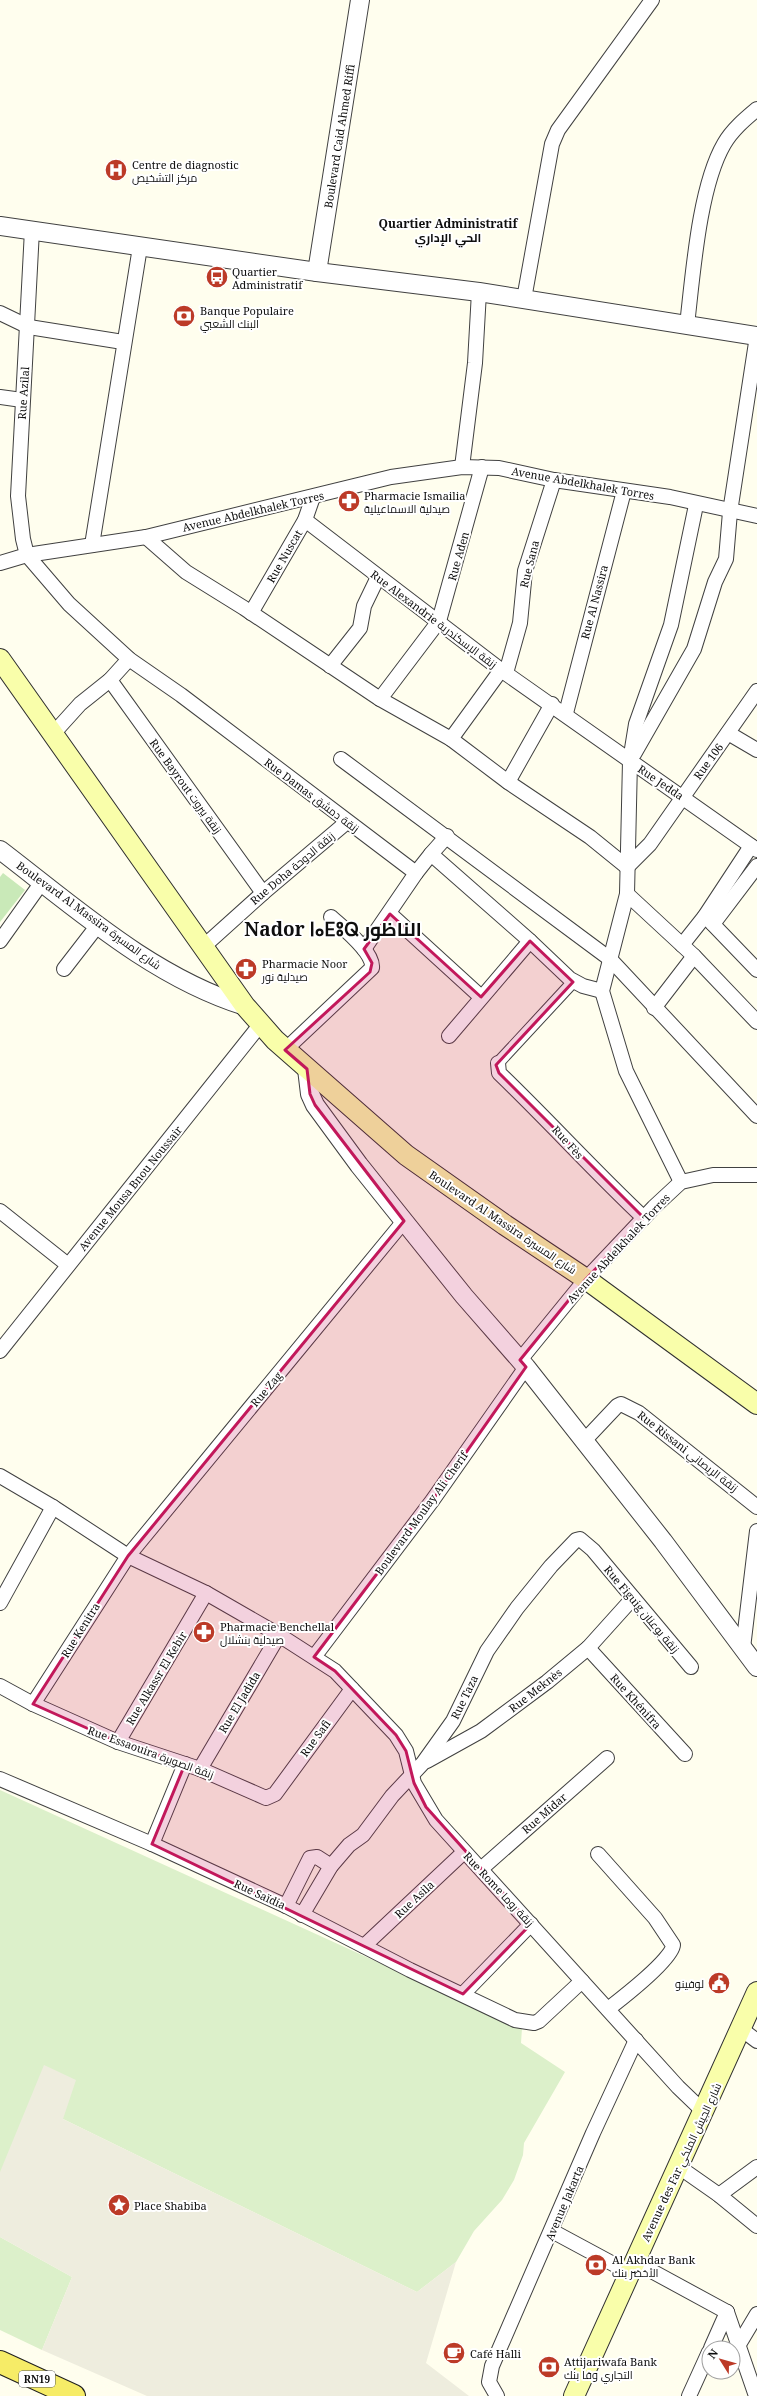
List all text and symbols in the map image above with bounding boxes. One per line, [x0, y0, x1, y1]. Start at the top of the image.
street label: Boulevard Caid Ahmed Riffi [320, 63, 358, 209]
hospital icon: Centre de diagnostic مركز التشخيص [103, 157, 129, 183]
place label: Centre de diagnostic مركز التشخيص [132, 157, 239, 185]
district label: Quartier Administratif الحي الإداري [379, 215, 519, 248]
bus stop icon: Quartier Administratif [204, 264, 230, 290]
place label: Quartier Administratif [232, 264, 303, 292]
bank icon: Banque Populaire البنك الشعبي [171, 303, 197, 329]
place label: Banque Populaire البنك الشعبي [200, 303, 294, 333]
street label: Rue Azilal [14, 366, 32, 420]
street label: Avenue Abdelkhalek Torres [510, 463, 656, 503]
street label: Avenue Abdelkhalek Torres [181, 487, 325, 535]
pharmacy icon: Pharmacie Ismailia صيدلية الاسماعيلية [336, 488, 362, 514]
place label: Pharmacie Ismailia صيدلية الاسماعيلية [364, 488, 466, 516]
street label: Rue Nuscat [263, 527, 305, 585]
street label: Rue Aden [444, 530, 472, 582]
street label: Rue Sana [516, 539, 542, 589]
street label: Rue Al Nassira [577, 563, 611, 641]
street label: Rue Alexandrie زنقة الإسكندرية [368, 567, 500, 672]
street label: Rue Bayrout زنقة بيروت [146, 736, 226, 837]
street label: Rue 106 [690, 740, 726, 782]
street label: Rue Damas زنقة دمشق [261, 754, 363, 836]
street label: Rue Jedda [635, 761, 687, 803]
street label: Rue Doha زنقة الدوحة [247, 828, 337, 908]
street label: Boulevard Al Massira شارع المسيرة [13, 857, 164, 973]
district label: Nador ⵏⴰⴹⵓⵕ الناظور [244, 916, 422, 942]
pharmacy icon: Pharmacie Noor صيدلية نور [233, 956, 259, 982]
place label: Pharmacie Noor صيدلية نور [261, 956, 348, 984]
street label: Avenue Mousa Bnou Noussair [75, 1122, 186, 1254]
street label: Rue Fès [549, 1122, 587, 1162]
street label: Boulevard Al Massira شارع المسيرة [426, 1167, 580, 1278]
street label: Avenue Abdelkhalek Torres [563, 1190, 673, 1306]
street label: Rue Zag [247, 1368, 285, 1410]
street label: Rue Rissani زنقة الريصاني [633, 1407, 741, 1497]
street label: Boulevard Moulay Ali Cherif [371, 1447, 471, 1578]
street label: Rue Figuig زنقة بوعنان [601, 1562, 683, 1656]
street label: Rue Kenitra [57, 1600, 103, 1660]
pharmacy icon: Pharmacie Benchellal صيدلية بنشلال [191, 1619, 217, 1645]
place label: Pharmacie Benchellal صيدلية بنشلال [220, 1619, 335, 1647]
street label: Rue Alkassr El Kebir [122, 1628, 190, 1728]
street label: Rue Meknès [505, 1665, 565, 1715]
street label: Rue El Jadida [215, 1668, 263, 1736]
street label: Rue Khénifra [607, 1670, 665, 1732]
street label: Rue Taza [447, 1672, 481, 1722]
street label: Rue Safi [296, 1716, 334, 1760]
street label: Rue Essaouira زنقة الصويرة [86, 1722, 216, 1782]
street label: Rue Midar [518, 1789, 570, 1837]
street label: Rue Rome زنقة روما [460, 1848, 538, 1930]
street label: Rue Saïdia [232, 1876, 288, 1912]
street label: Rue Asila [391, 1877, 437, 1921]
public building icon: لوفينو [706, 1970, 732, 1996]
place label: لوفينو [675, 1976, 704, 1991]
street label: Avenue des Far شارع الجيش الملكي [638, 2080, 726, 2245]
street label: Avenue Jakarta [541, 2163, 587, 2243]
place icon: Place Shabiba [106, 2192, 132, 2218]
place label: Place Shabiba [134, 2198, 207, 2213]
bank icon: Al Akhdar Bank الأخضر بنك [583, 2252, 609, 2278]
place label: Al Akhdar Bank الأخضر بنك [612, 2252, 696, 2280]
cafe icon: Café Halli [441, 2340, 467, 2366]
north arrow [701, 2340, 741, 2380]
text: N [704, 2345, 721, 2362]
place label: Café Halli [470, 2346, 521, 2361]
bank icon: Attijariwafa Bank التجاري وفا بنك [536, 2354, 562, 2380]
place label: Attijariwafa Bank التجاري وفا بنك [564, 2354, 657, 2384]
road number: RN19 [19, 2371, 55, 2387]

